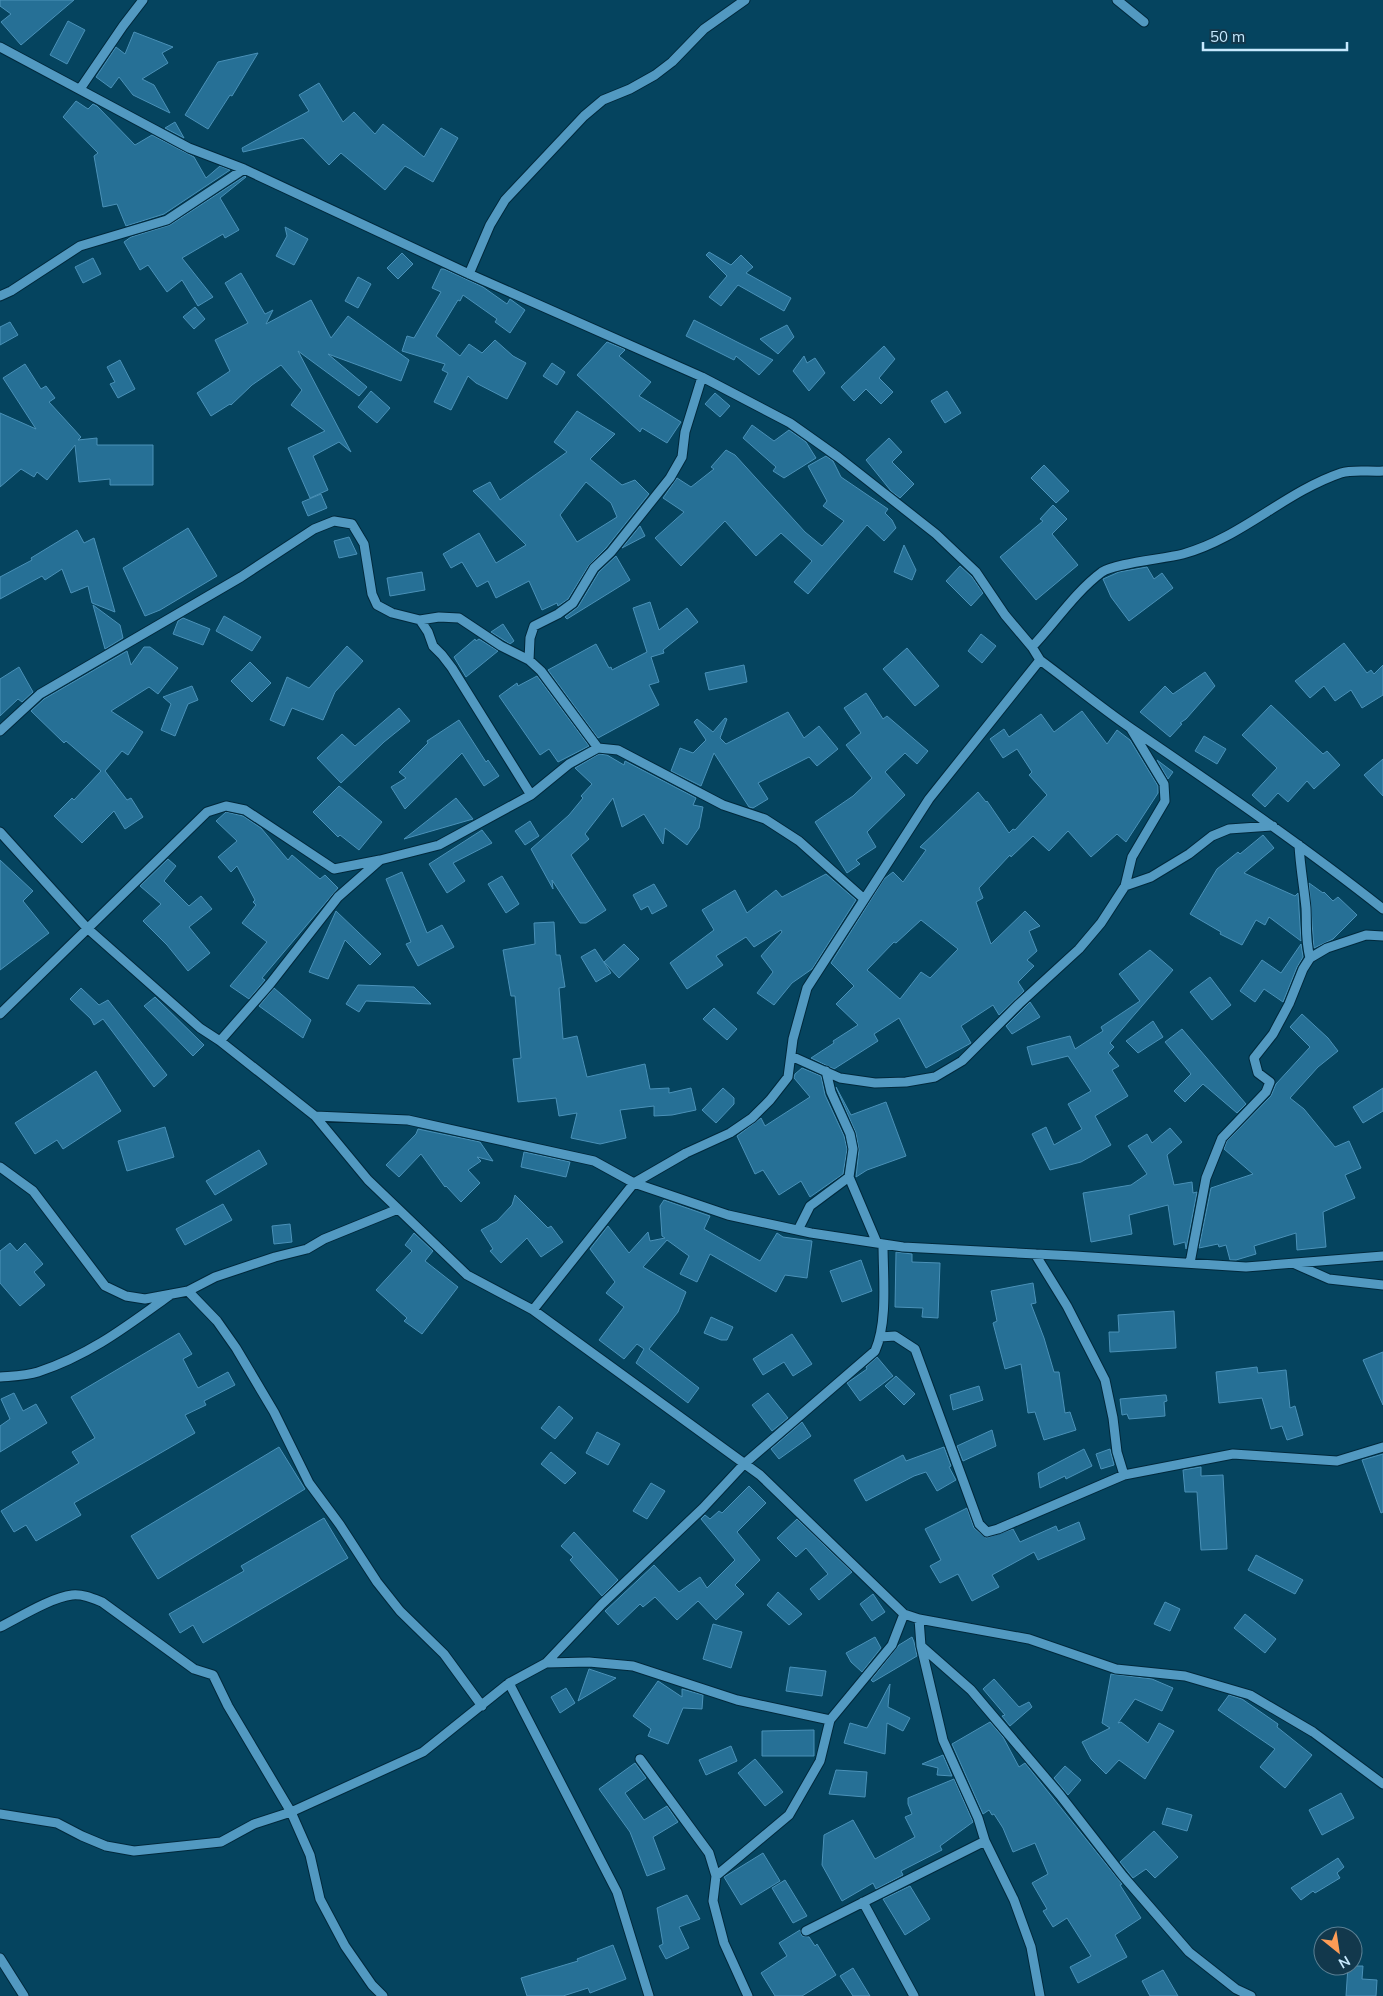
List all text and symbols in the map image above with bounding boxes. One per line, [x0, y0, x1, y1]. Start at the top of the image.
scale bar [1203, 20, 1347, 52]
text: 50 m [1210, 27, 1245, 46]
north arrow [1313, 1926, 1363, 1976]
text: N [1335, 1952, 1354, 1973]

